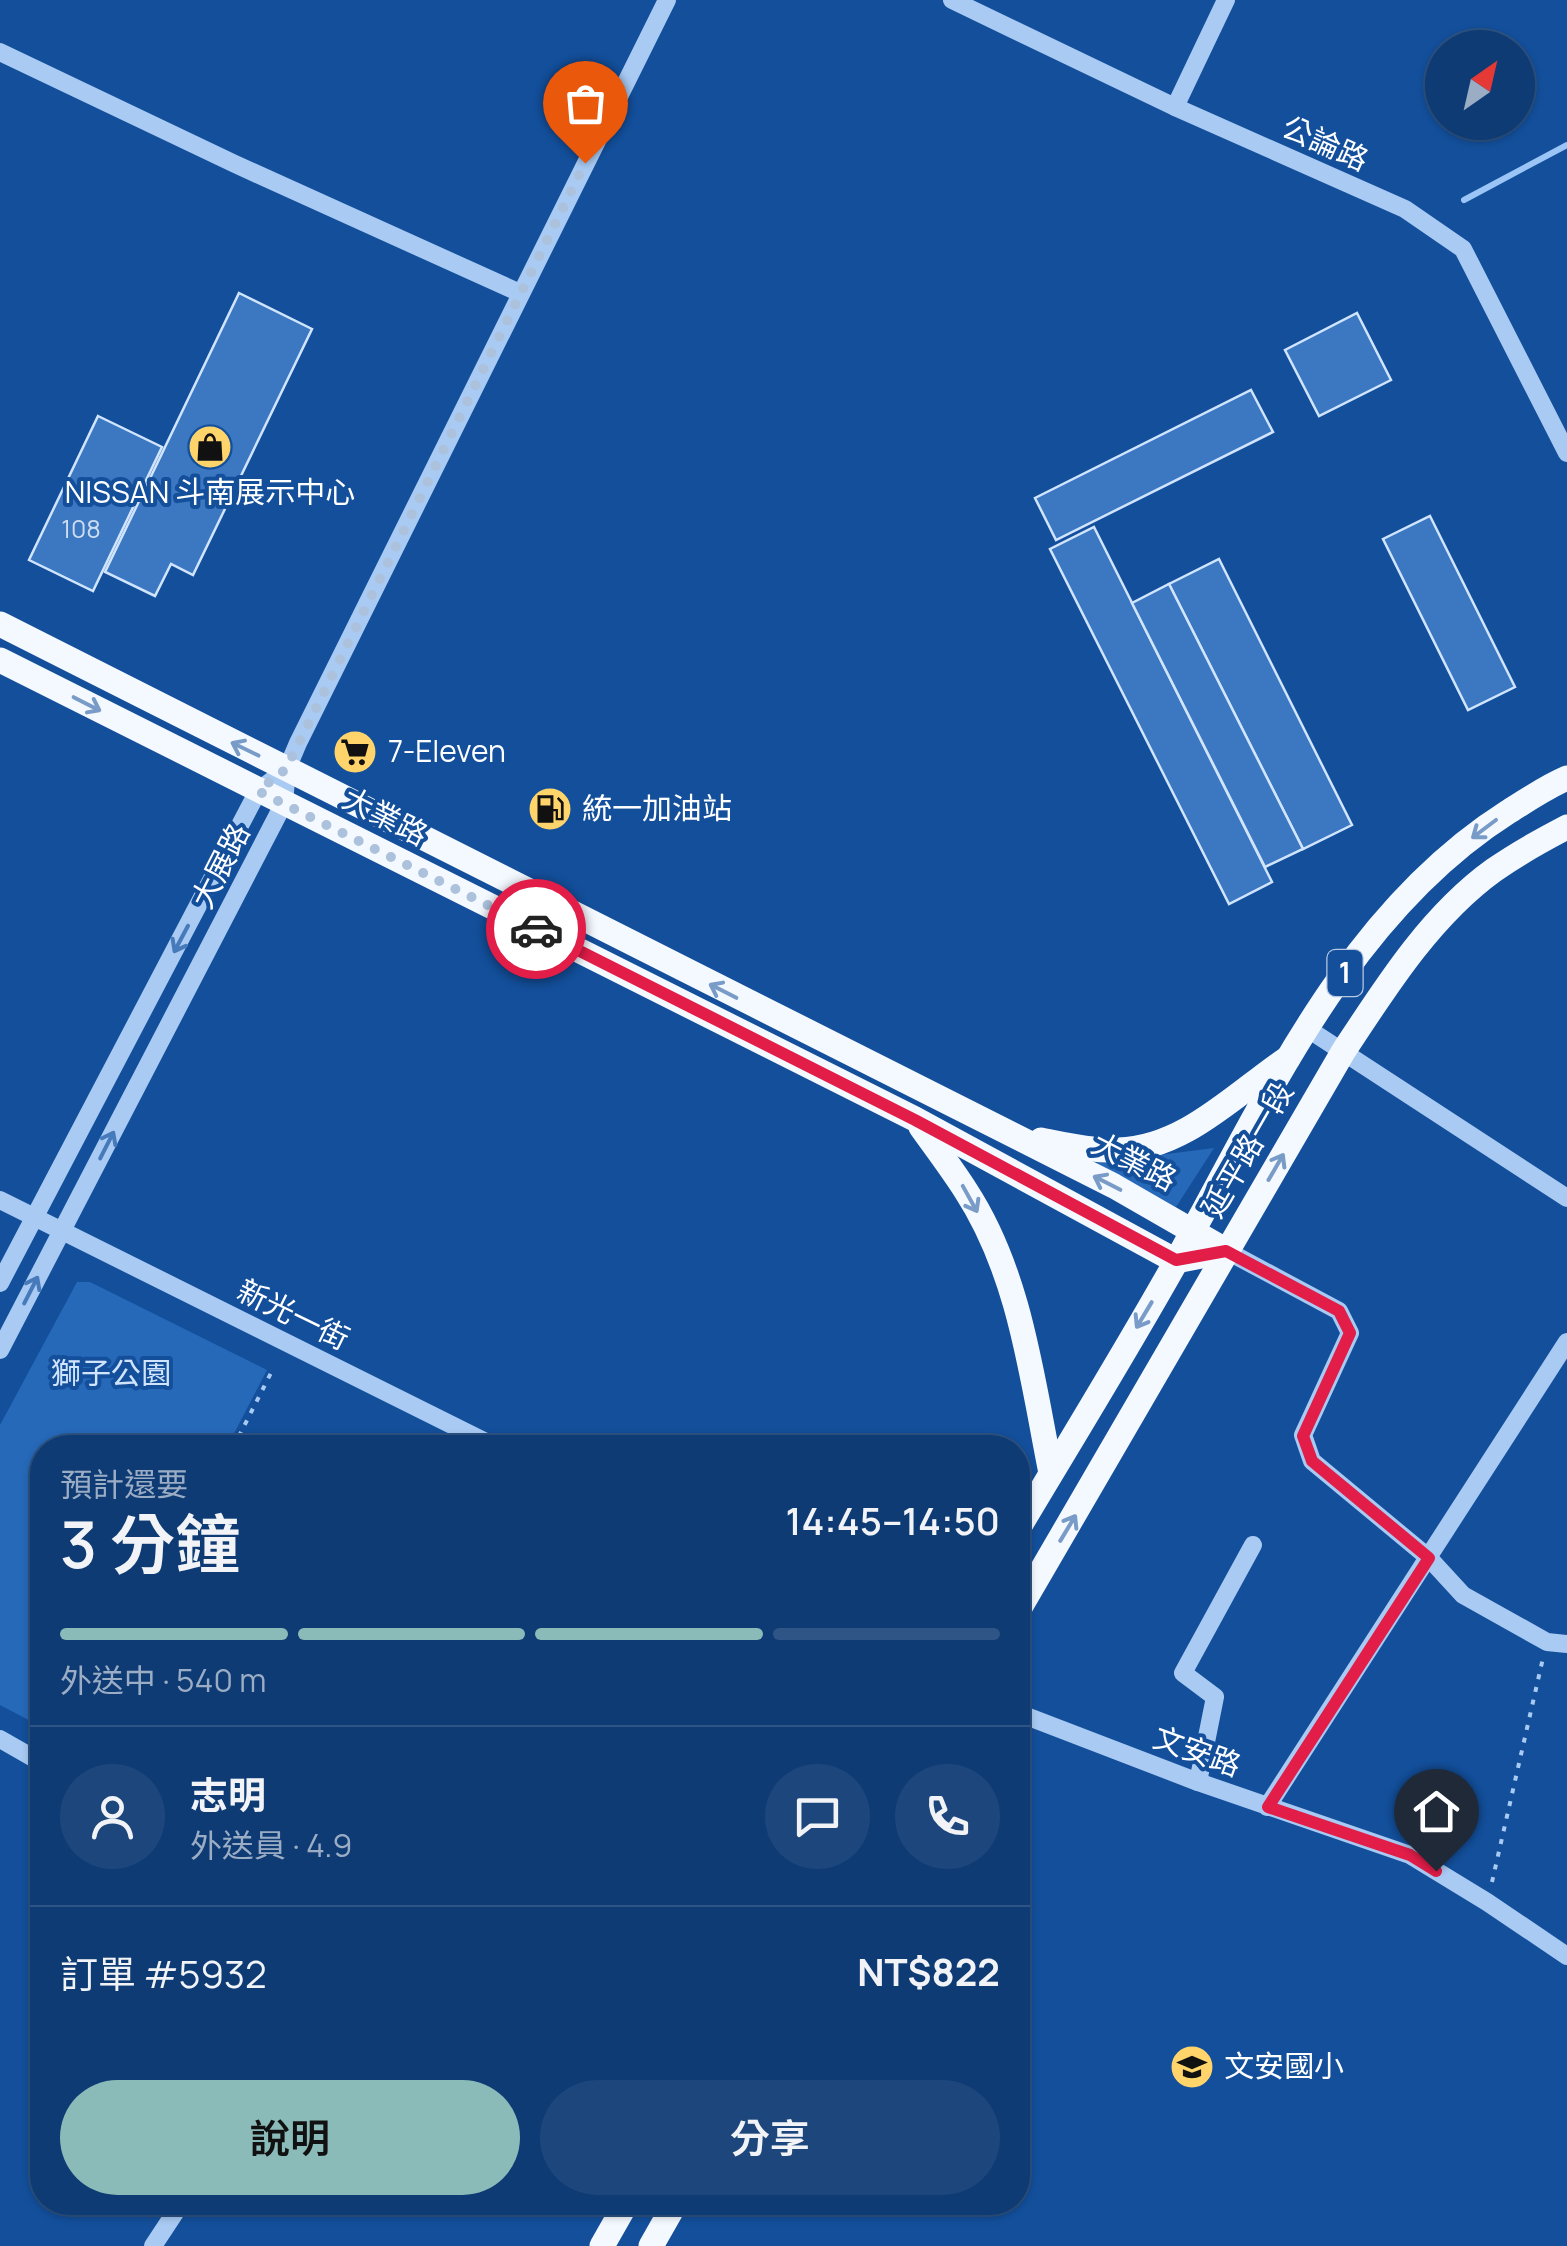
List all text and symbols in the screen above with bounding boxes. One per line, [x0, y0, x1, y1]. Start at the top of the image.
north arrow [1425, 30, 1535, 140]
map controls [1425, 30, 1535, 140]
pin [543, 61, 628, 164]
icon: bag [558, 76, 613, 131]
street label: 公論路 [1276, 106, 1375, 180]
shop icon: NISSAN 斗南展示中心 [187, 424, 233, 470]
place label: NISSAN 斗南展示中心 [65, 471, 355, 512]
house number: 108 [61, 511, 101, 546]
one-way arrow [71, 695, 101, 714]
supermarket icon: 7-Eleven [332, 729, 378, 775]
place label: 7-Eleven [388, 730, 506, 771]
one-way arrow [231, 739, 261, 758]
street label: 大業路 [336, 777, 435, 854]
fuel station icon: 統一加油站 [527, 786, 573, 832]
place label: 統一加油站 [582, 787, 732, 828]
street label: 大展路 [181, 816, 258, 915]
one-way arrow [1471, 818, 1498, 839]
courier [486, 879, 586, 979]
icon: car [509, 902, 564, 957]
one-way arrow [171, 923, 190, 953]
road number: 1 [1328, 950, 1362, 996]
one-way arrow [708, 981, 738, 1000]
street label: 延平路一段 [1191, 1074, 1302, 1224]
street label: 大業路 [1085, 1122, 1184, 1199]
one-way arrow [98, 1130, 117, 1160]
one-way arrow [1266, 1153, 1286, 1182]
one-way arrow [1093, 1173, 1123, 1192]
one-way arrow [961, 1184, 980, 1214]
street label: 新光一街 [231, 1269, 357, 1358]
one-way arrow [22, 1276, 41, 1306]
one-way arrow [1134, 1300, 1154, 1329]
park label: 獅子公園 [51, 1352, 171, 1393]
text: 預計還要 [60, 1462, 188, 1506]
text: 14:45–14:50 [785, 1494, 1000, 1546]
text: 3 分鐘 [60, 1499, 240, 1588]
one-way arrow [1058, 1514, 1078, 1543]
text: 外送中 · 540 m [60, 1658, 266, 1702]
street label: 文安路 [1148, 1716, 1247, 1785]
button: person [60, 1764, 165, 1869]
button: chat [765, 1764, 870, 1869]
button: phone [895, 1764, 1000, 1869]
text: 志明 [190, 1768, 266, 1820]
pin [1394, 1769, 1479, 1872]
icon: home [1409, 1784, 1464, 1839]
text: 外送員 · 4.9 [190, 1823, 352, 1867]
text: NT$822 [857, 1945, 1000, 1997]
text: 訂單 #5932 [60, 1947, 267, 1999]
school or university icon: 文安國小 [1169, 2044, 1215, 2090]
place label: 文安國小 [1224, 2045, 1344, 2086]
button: 說明 [60, 2080, 520, 2195]
button: 分享 [540, 2080, 1000, 2195]

